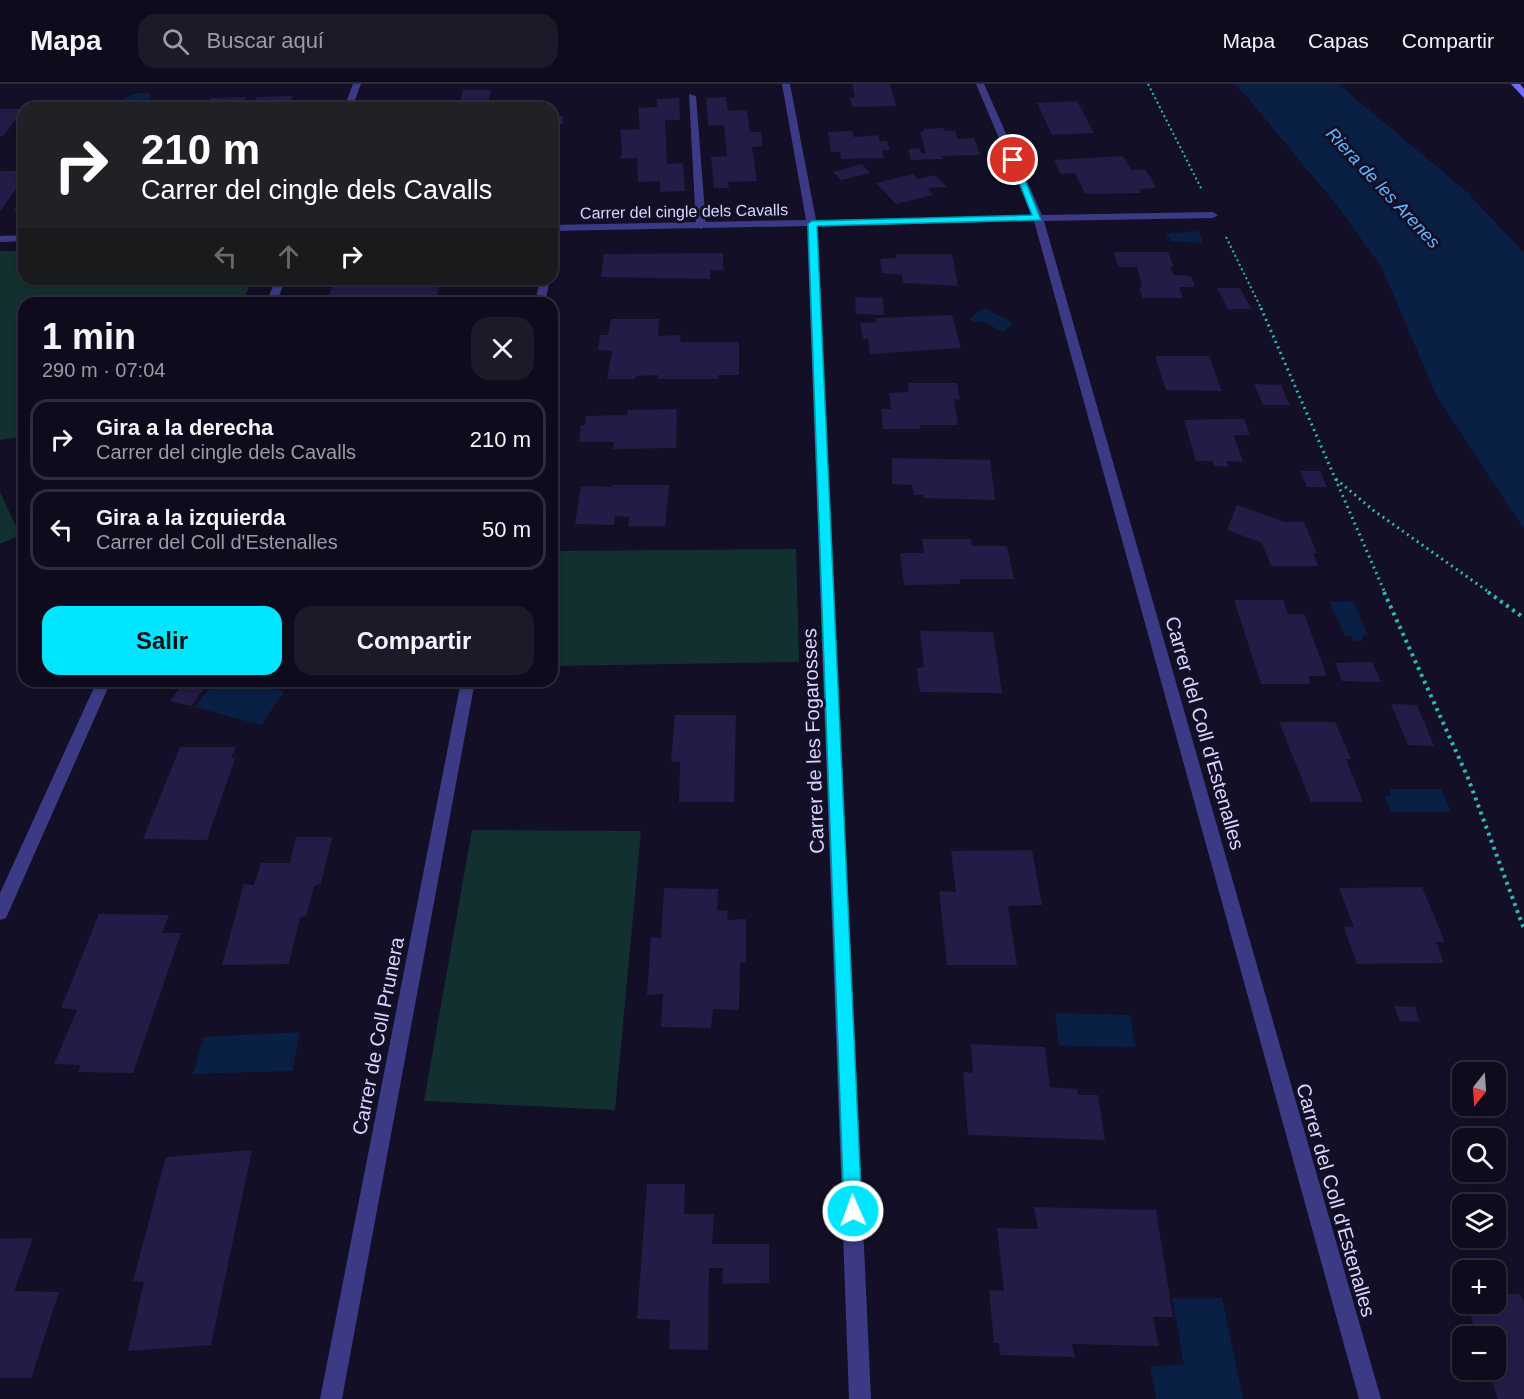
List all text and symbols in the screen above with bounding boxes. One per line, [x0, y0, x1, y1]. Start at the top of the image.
search box [138, 14, 558, 68]
text: Mapa [30, 25, 102, 56]
icon: search [159, 25, 192, 58]
text: Buscar aquí [207, 28, 324, 53]
text: Mapa [1223, 29, 1275, 52]
text: Capas [1308, 29, 1369, 52]
text: Compartir [1402, 29, 1494, 52]
water label: Riera de les Arenes [1322, 124, 1444, 252]
icon: right [42, 126, 120, 204]
text: 210 m [141, 126, 260, 173]
pin [987, 134, 1038, 185]
icon: arrive [996, 143, 1029, 176]
text: Carrer del cingle dels Cavalls [141, 175, 492, 205]
street label: Carrer del cingle dels Cavalls [580, 201, 788, 222]
icon: left [209, 240, 242, 273]
icon: ahead [272, 240, 305, 273]
icon: right [335, 240, 368, 273]
text: 1 min [42, 316, 136, 357]
button: close [471, 317, 534, 380]
text: 290 m · 07:04 [42, 359, 165, 381]
text: Gira a la derecha [96, 415, 273, 440]
icon: right [45, 423, 78, 456]
text: 210 m [470, 427, 531, 452]
text: Carrer del cingle dels Cavalls [96, 441, 356, 463]
text: Gira a la izquierda [96, 505, 286, 530]
icon: left [45, 513, 78, 546]
text: 50 m [482, 517, 531, 542]
text: Carrer del Coll d'Estenalles [96, 531, 338, 553]
button: Salir [42, 606, 282, 675]
button: Compartir [294, 606, 534, 675]
street label: Carrer del Coll d'Estenalles [1161, 614, 1249, 852]
street label: Carrer de les Fogarosses [798, 628, 828, 854]
street label: Carrer de Coll Prunera [348, 934, 408, 1137]
north arrow [1452, 1062, 1506, 1116]
map controls [1452, 1062, 1506, 1380]
street label: Carrer del Coll d'Estenalles [1292, 1081, 1380, 1319]
button: search [1452, 1128, 1506, 1182]
position arrow [821, 1179, 885, 1243]
button: layers [1452, 1194, 1506, 1248]
button: + [1452, 1260, 1506, 1314]
button: − [1452, 1326, 1506, 1380]

